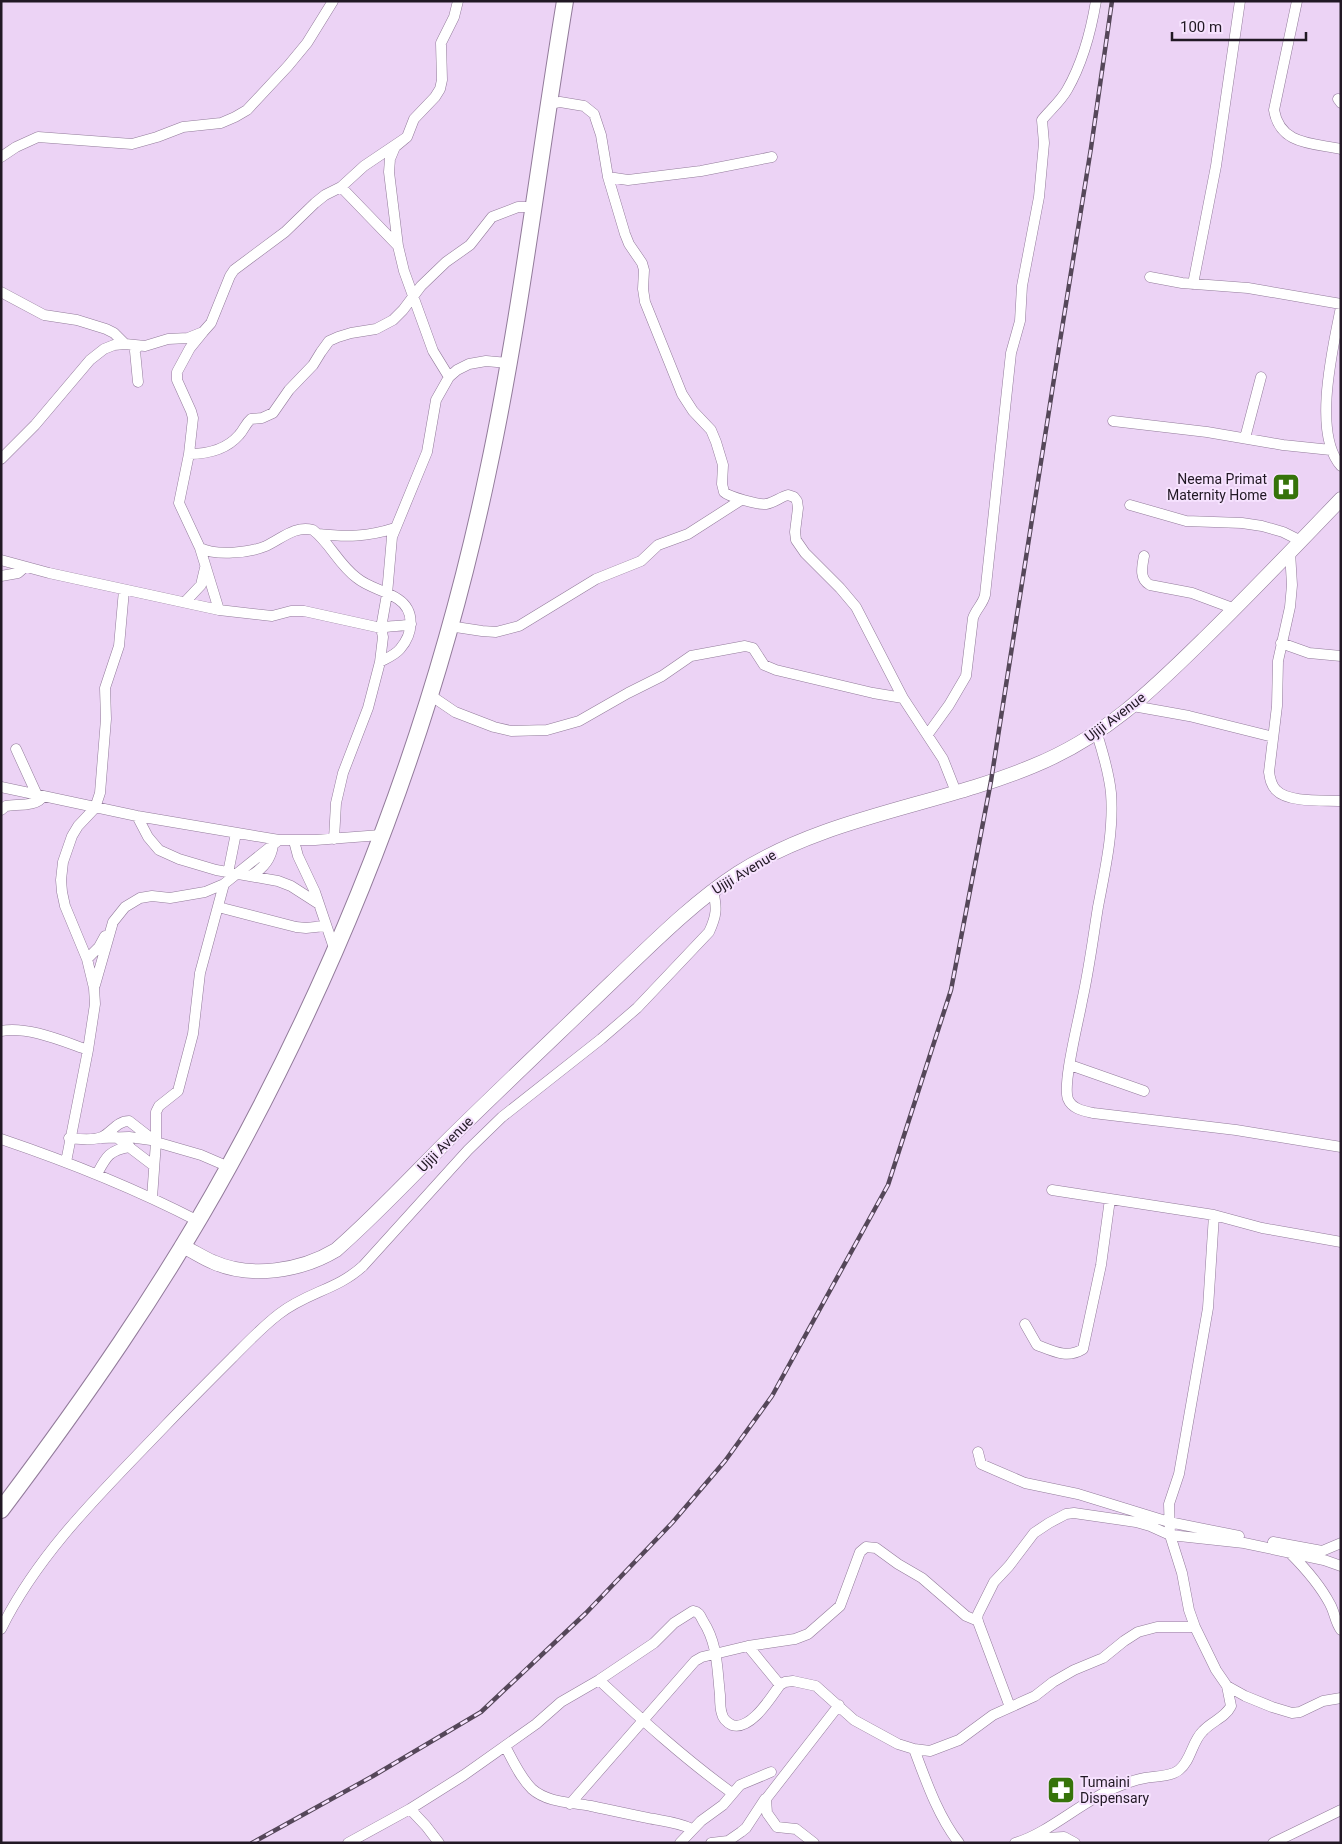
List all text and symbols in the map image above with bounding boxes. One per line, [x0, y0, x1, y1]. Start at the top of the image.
scale bar [1172, 10, 1306, 42]
text: 100 m [1180, 18, 1222, 36]
place label: Neema Primat Maternity Home [1167, 471, 1267, 503]
hospital icon: Neema Primat Maternity Home [1271, 472, 1301, 502]
street label: Ujiji Avenue [1081, 689, 1149, 745]
street label: Ujiji Avenue [709, 847, 779, 897]
street label: Ujiji Avenue [414, 1113, 476, 1175]
place label: Tumaini Dispensary [1080, 1774, 1150, 1806]
pharmacy icon: Tumaini Dispensary [1046, 1775, 1076, 1805]

